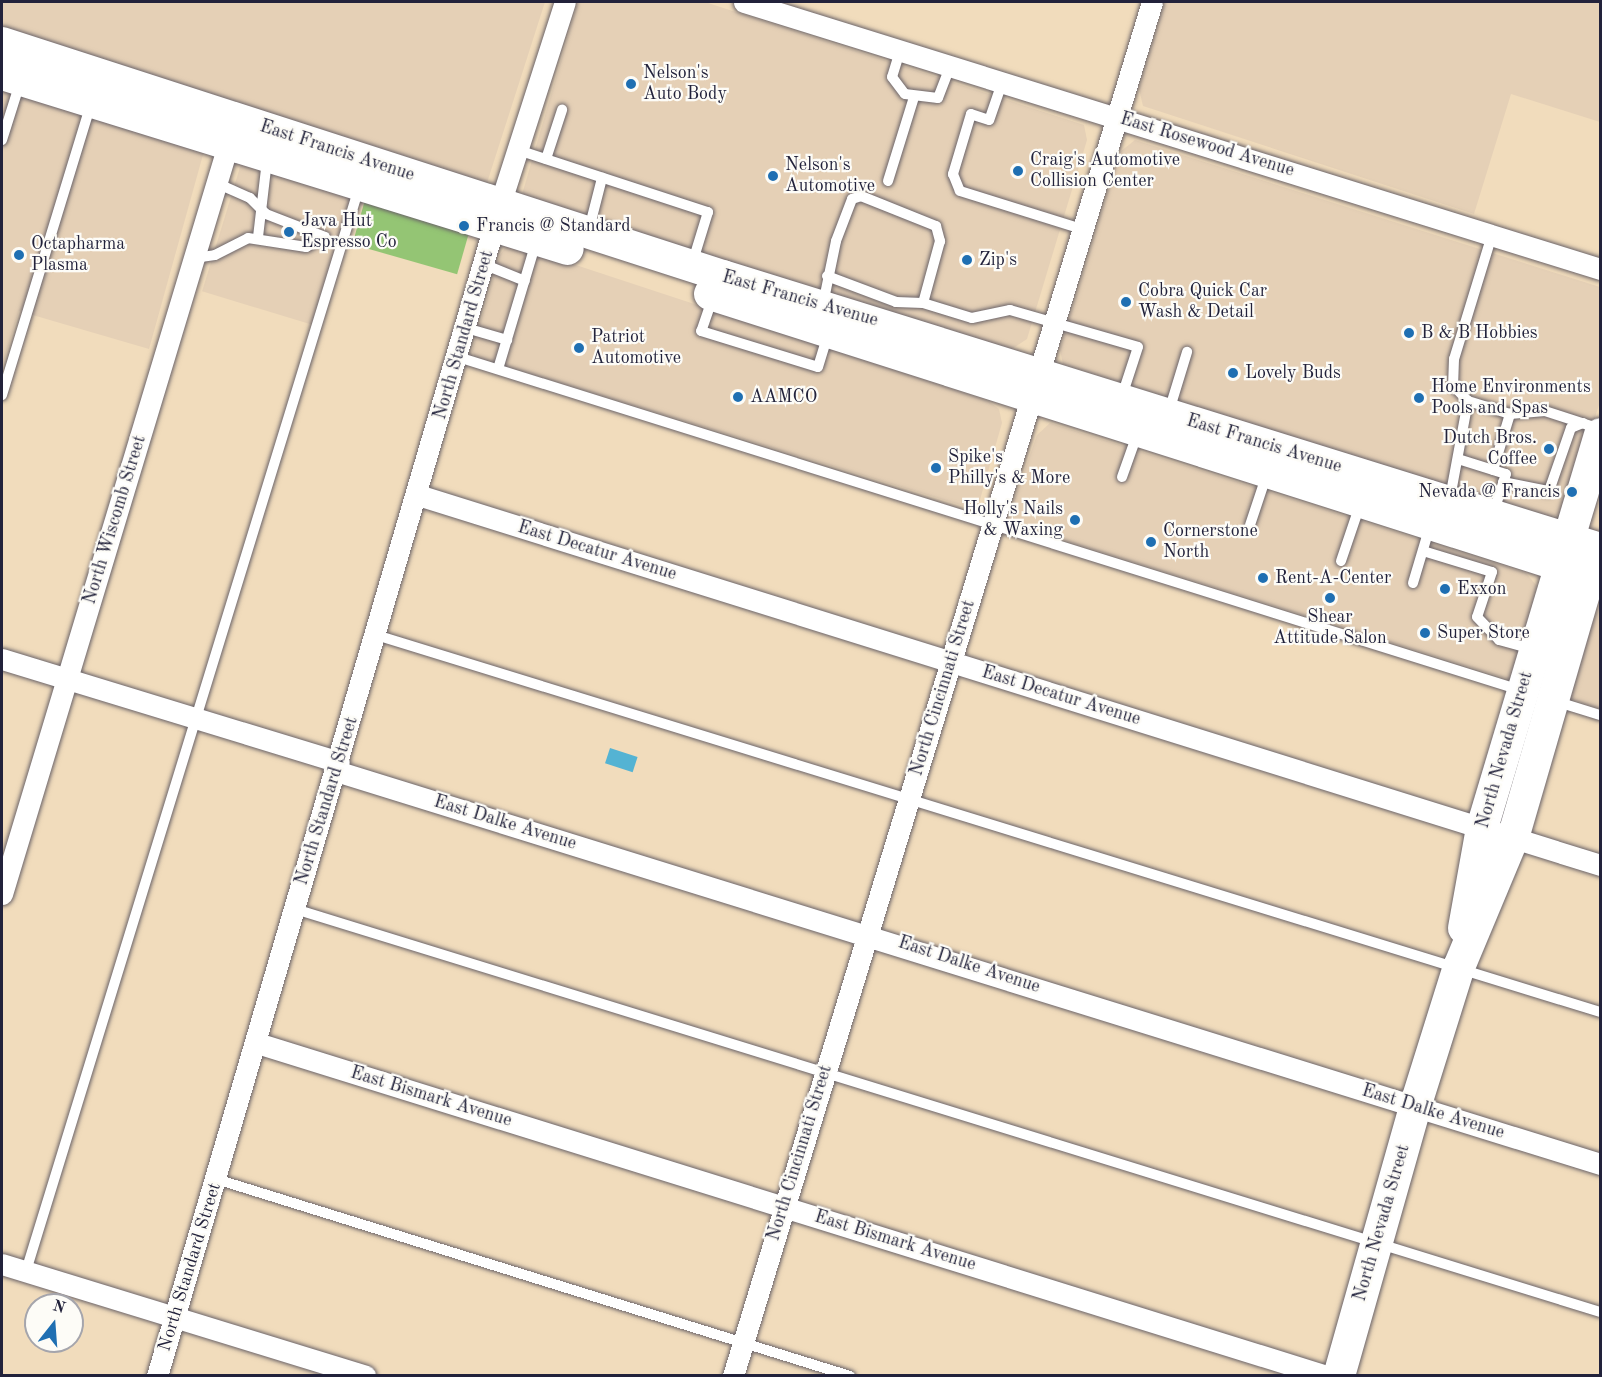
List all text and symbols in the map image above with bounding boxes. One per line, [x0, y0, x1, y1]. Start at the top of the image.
place label: Nelson's Auto Body [643, 63, 727, 106]
marker: Nelson's Auto Body [624, 77, 638, 91]
street label: East Rosewood Avenue [1117, 108, 1297, 182]
street label: East Francis Avenue [257, 116, 417, 186]
place label: Craig's Automotive Collision Center [1030, 150, 1180, 192]
place label: Nelson's Automotive [785, 155, 875, 198]
marker: Craig's Automotive Collision Center [1011, 164, 1025, 178]
marker: Nelson's Automotive [766, 169, 780, 183]
place label: Java Hut Espresso Co [301, 211, 397, 254]
place label: Francis @ Standard [476, 215, 631, 237]
marker: Francis @ Standard [457, 219, 471, 233]
marker: Java Hut Espresso Co [282, 225, 296, 239]
place label: Octapharma Plasma [31, 234, 125, 276]
marker: Octapharma Plasma [12, 248, 26, 262]
street label: North Standard Street [429, 248, 499, 422]
place label: Zip's [979, 249, 1017, 271]
marker: Zip's [960, 253, 974, 267]
street label: East Francis Avenue [719, 266, 881, 332]
place label: Cobra Quick Car Wash & Detail [1138, 281, 1267, 324]
marker: Cobra Quick Car Wash & Detail [1119, 295, 1133, 309]
place label: B & B Hobbies [1421, 322, 1538, 344]
marker: B & B Hobbies [1402, 326, 1416, 340]
place label: Patriot Automotive [591, 327, 681, 370]
marker: Patriot Automotive [572, 341, 586, 355]
place label: Lovely Buds [1245, 362, 1341, 384]
marker: Lovely Buds [1226, 366, 1240, 380]
place label: Home Environments Pools and Spas [1431, 377, 1591, 420]
place label: AAMCO [750, 386, 817, 408]
marker: AAMCO [731, 390, 745, 404]
marker: Home Environments Pools and Spas [1412, 391, 1426, 405]
street label: East Francis Avenue [1184, 410, 1344, 478]
place label: Dutch Bros. Coffee [1443, 428, 1537, 470]
street label: North Wiscomb Street [79, 433, 151, 607]
marker: Dutch Bros. Coffee [1542, 442, 1556, 456]
place label: Spike's Philly's & More [948, 447, 1070, 490]
marker: Spike's Philly's & More [929, 461, 943, 475]
place label: Nevada @ Francis [1418, 481, 1560, 503]
marker: Nevada @ Francis [1565, 485, 1579, 499]
place label: Holly's Nails & Waxing [963, 499, 1063, 542]
marker: Holly's Nails & Waxing [1068, 513, 1082, 527]
street label: East Decatur Avenue [515, 517, 679, 585]
place label: Cornerstone North [1163, 521, 1258, 564]
marker: Cornerstone North [1144, 535, 1158, 549]
place label: Rent-A-Center [1275, 567, 1391, 589]
marker: Rent-A-Center [1256, 571, 1270, 585]
place label: Exxon [1457, 578, 1506, 600]
marker: Exxon [1438, 582, 1452, 596]
marker: Shear Attitude Salon [1323, 591, 1337, 605]
street label: North Cincinnati Street [906, 597, 980, 779]
place label: Shear Attitude Salon [1273, 607, 1387, 650]
place label: Super Store [1437, 622, 1530, 644]
marker: Super Store [1418, 626, 1432, 640]
street label: East Decatur Avenue [979, 662, 1143, 730]
street label: North Nevada Street [1472, 669, 1538, 831]
street label: North Standard Street [291, 714, 363, 888]
street label: East Dalke Avenue [431, 791, 579, 855]
street label: East Dalke Avenue [895, 932, 1043, 998]
street label: East Bismark Avenue [348, 1062, 514, 1132]
street label: North Cincinnati Street [763, 1062, 837, 1244]
street label: East Dalke Avenue [1359, 1080, 1507, 1144]
street label: North Nevada Street [1349, 1142, 1415, 1304]
street label: North Standard Street [154, 1180, 226, 1354]
street label: East Bismark Avenue [812, 1206, 978, 1276]
north arrow [24, 1293, 84, 1353]
text: N [50, 1298, 67, 1317]

